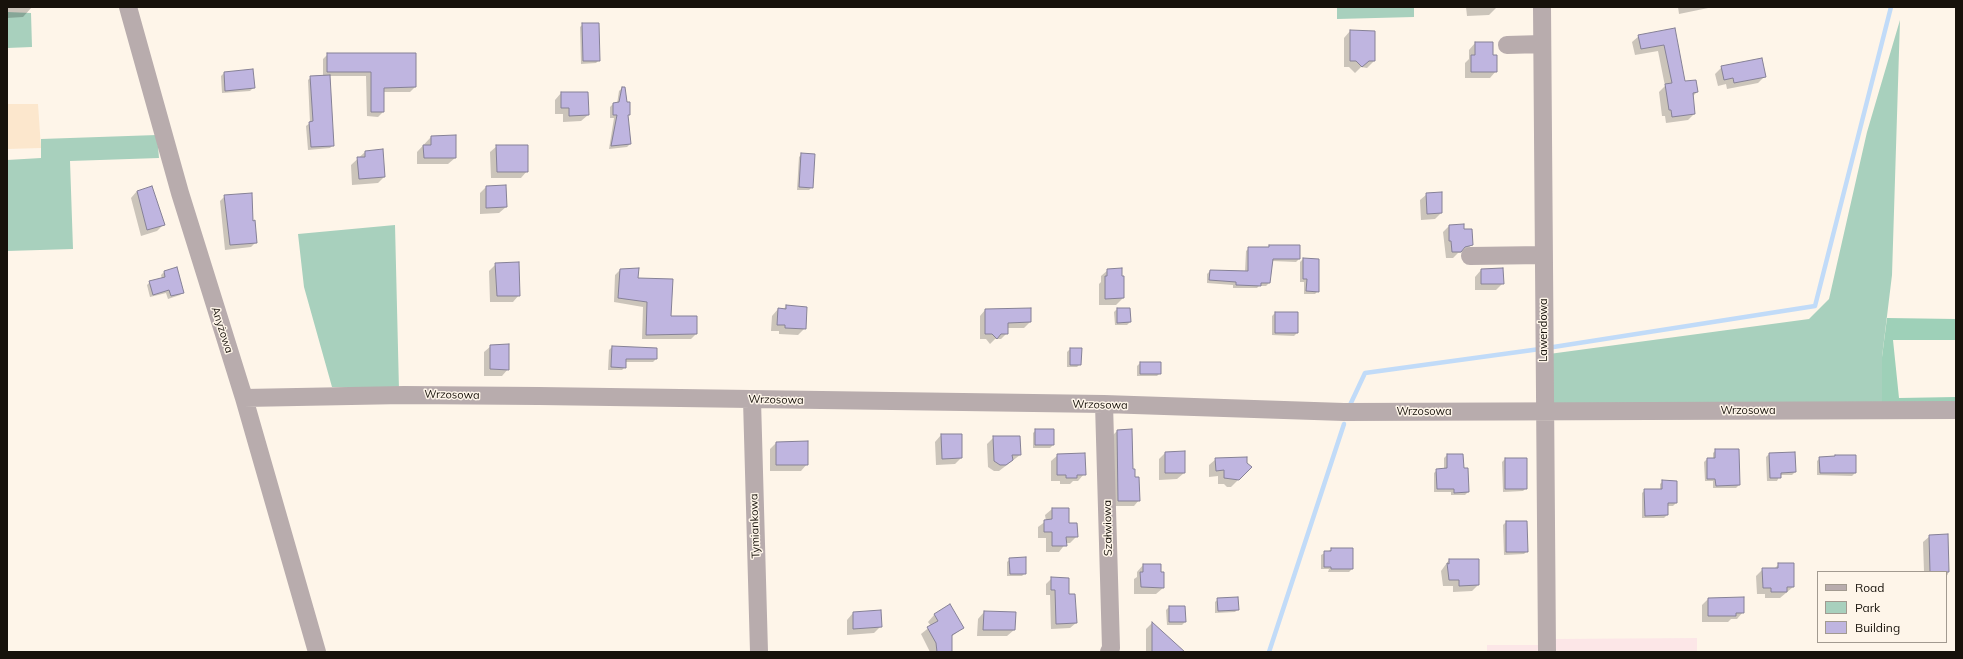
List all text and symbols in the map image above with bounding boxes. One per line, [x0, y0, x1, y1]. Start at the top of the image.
street label: Lawendowa [1537, 298, 1551, 362]
street label: Anyżowa [208, 305, 236, 355]
street label: Wrzosowa [424, 388, 480, 402]
street label: Wrzosowa [748, 393, 804, 407]
street label: Wrzosowa [1072, 398, 1128, 412]
street label: Wrzosowa [1720, 404, 1776, 418]
street label: Wrzosowa [1396, 405, 1452, 419]
street label: Tymiankowa [747, 493, 763, 559]
street label: Szałwiowa [1101, 500, 1115, 556]
legend [1817, 571, 1947, 643]
text: Road [1855, 580, 1884, 595]
text: Park [1855, 600, 1880, 615]
text: Building [1855, 620, 1900, 635]

